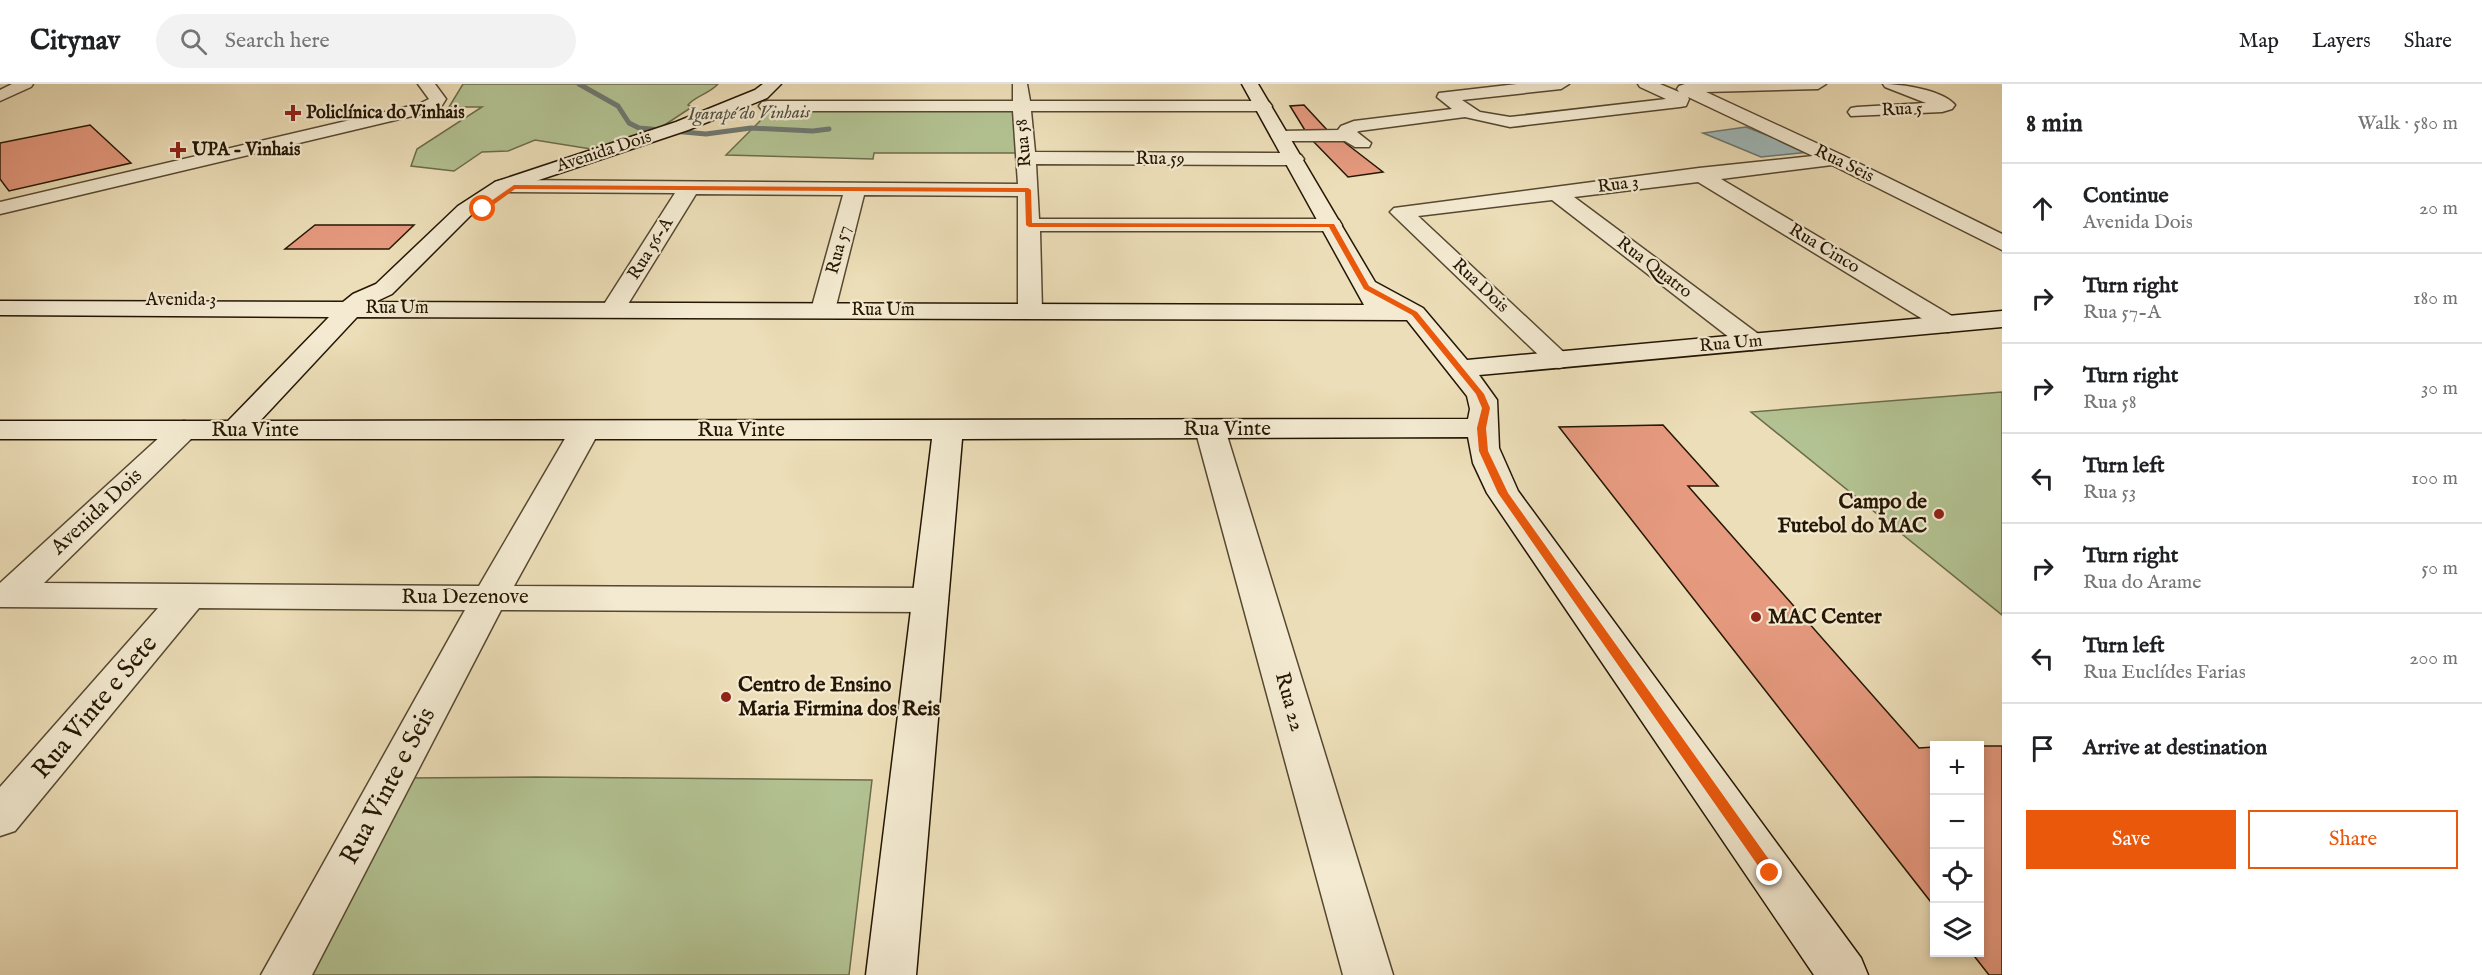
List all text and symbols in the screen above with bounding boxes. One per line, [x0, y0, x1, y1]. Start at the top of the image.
search box [156, 14, 576, 68]
text: Citynav [30, 24, 120, 59]
icon: search [177, 25, 210, 58]
text: Search here [225, 27, 330, 55]
text: Map [2239, 28, 2279, 55]
text: Layers [2312, 28, 2371, 55]
text: Share [2404, 28, 2452, 55]
street label: Rua 5 [1881, 97, 1924, 123]
water label: Igarapé do Vinhais [687, 101, 811, 127]
place label: Policlínica do Vinhais [306, 102, 465, 125]
marker: Policlínica do Vinhais [284, 104, 302, 122]
text: 8 min [2026, 107, 2083, 140]
text: Walk · 580 m [2357, 111, 2458, 136]
street label: Rua 58 [1010, 118, 1038, 168]
street label: Avenida Dois [553, 126, 655, 179]
place label: UPA - Vinhais [191, 139, 301, 162]
street label: Rua Seis [1811, 140, 1877, 188]
marker: UPA - Vinhais [169, 141, 187, 159]
street label: Rua 59 [1135, 148, 1185, 171]
street label: Rua 3 [1596, 171, 1640, 199]
text: Continue [2083, 182, 2169, 210]
icon: ahead [2026, 192, 2059, 225]
route start [469, 195, 495, 221]
text: 20 m [2419, 196, 2458, 221]
text: Avenida Dois [2083, 210, 2193, 235]
street label: Rua 56-A [623, 213, 680, 284]
street label: Rua Cinco [1784, 219, 1864, 279]
street label: Rua 57 [821, 223, 857, 277]
street label: Rua Quatro [1612, 232, 1697, 304]
street label: Rua Dois [1447, 254, 1513, 318]
text: Turn right [2083, 272, 2178, 300]
icon: right [2026, 282, 2059, 315]
text: 180 m [2413, 286, 2458, 311]
street label: Avenida 3 [145, 289, 216, 312]
street label: Rua Um [365, 297, 429, 320]
street label: Rua Um [851, 299, 915, 322]
text: Rua 57-A [2083, 300, 2161, 325]
street label: Rua Um [1698, 330, 1764, 358]
text: Turn right [2083, 362, 2178, 390]
icon: right [2026, 372, 2059, 405]
text: 30 m [2421, 376, 2458, 401]
text: Rua 58 [2083, 390, 2137, 415]
street label: Rua Vinte [1183, 416, 1271, 443]
street label: Rua Vinte [211, 417, 299, 444]
street label: Rua Vinte [697, 417, 785, 444]
text: Turn left [2083, 452, 2165, 480]
icon: left [2026, 462, 2059, 495]
street label: Avenida Dois [45, 463, 148, 562]
text: 100 m [2411, 466, 2458, 491]
text: Rua 53 [2083, 480, 2136, 505]
place label: Campo de Futebol do MAC [1777, 489, 1927, 540]
marker: Campo de Futebol do MAC [1932, 507, 1946, 521]
text: Turn right [2083, 542, 2178, 570]
icon: right [2026, 552, 2059, 585]
text: 50 m [2421, 556, 2458, 581]
text: Rua do Arame [2083, 570, 2201, 595]
street label: Rua Dezenove [401, 584, 529, 611]
place label: MAC Center [1768, 604, 1882, 631]
marker: MAC Center [1749, 610, 1763, 624]
street label: Rua Vinte e Sete [25, 628, 165, 786]
text: Turn left [2083, 632, 2165, 660]
icon: left [2026, 642, 2059, 675]
text: 200 m [2409, 646, 2458, 671]
text: Rua Euclídes Farias [2083, 660, 2246, 685]
street label: Rua 22 [1268, 669, 1310, 735]
place label: Centro de Ensino Maria Firmina dos Reis [738, 672, 940, 723]
marker: Centro de Ensino Maria Firmina dos Reis [719, 690, 733, 704]
street label: Rua Vinte e Seis [333, 702, 443, 870]
icon: arrive [2026, 732, 2059, 765]
text: Arrive at destination [2083, 734, 2267, 762]
map controls [1930, 741, 1984, 957]
button: + [1930, 741, 1984, 795]
button: − [1930, 795, 1984, 849]
button: Save [2026, 810, 2236, 869]
button: Share [2248, 810, 2458, 869]
button: locate [1930, 849, 1984, 903]
route end [1756, 859, 1782, 885]
button: layers [1930, 903, 1984, 957]

